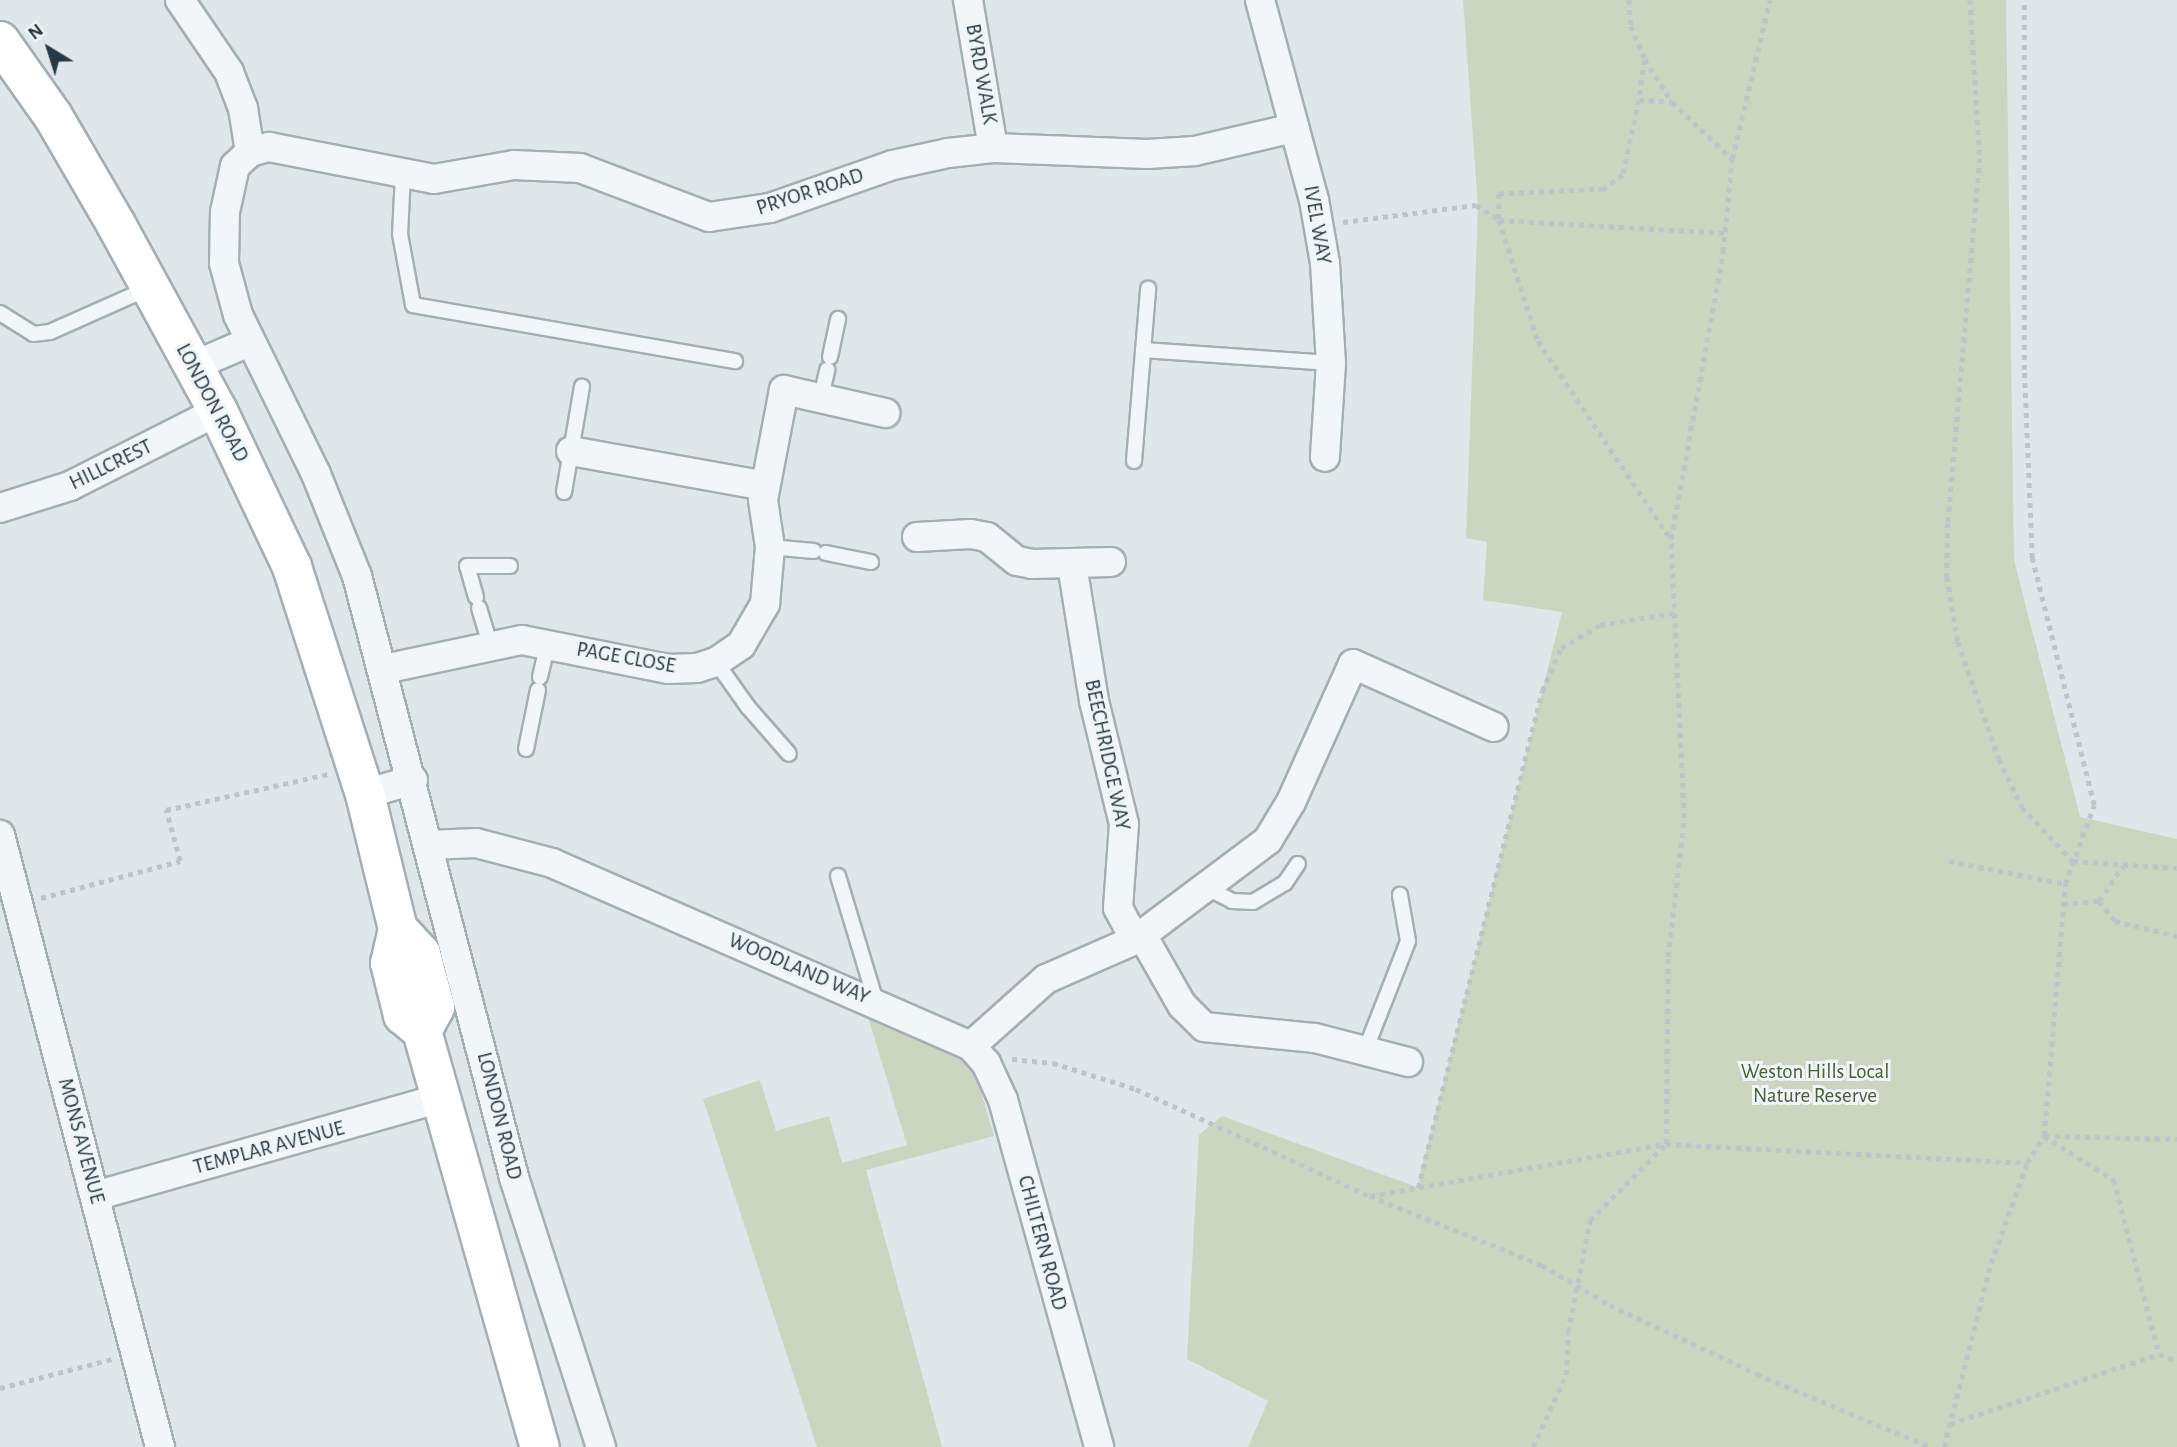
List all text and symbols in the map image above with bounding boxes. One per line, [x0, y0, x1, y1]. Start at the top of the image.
north arrow [14, 14, 84, 84]
text: N [25, 21, 47, 44]
street label: BYRD WALK [960, 22, 1002, 126]
street label: PRYOR ROAD [753, 163, 867, 221]
street label: IVEL WAY [1298, 183, 1336, 267]
street label: LONDON ROAD [170, 339, 254, 467]
street label: HILLCREST [65, 434, 157, 496]
street label: PAGE CLOSE [574, 637, 678, 679]
street label: BEECHRIDGE WAY [1079, 677, 1135, 833]
street label: WOODLAND WAY [724, 928, 874, 1010]
street label: LONDON ROAD [471, 1050, 527, 1182]
park label: Weston Hills Local Nature Reserve [1741, 1059, 1889, 1109]
street label: MONS AVENUE [52, 1075, 110, 1207]
street label: TEMPLAR AVENUE [191, 1116, 347, 1180]
street label: CHILTERN ROAD [1012, 1173, 1072, 1313]

